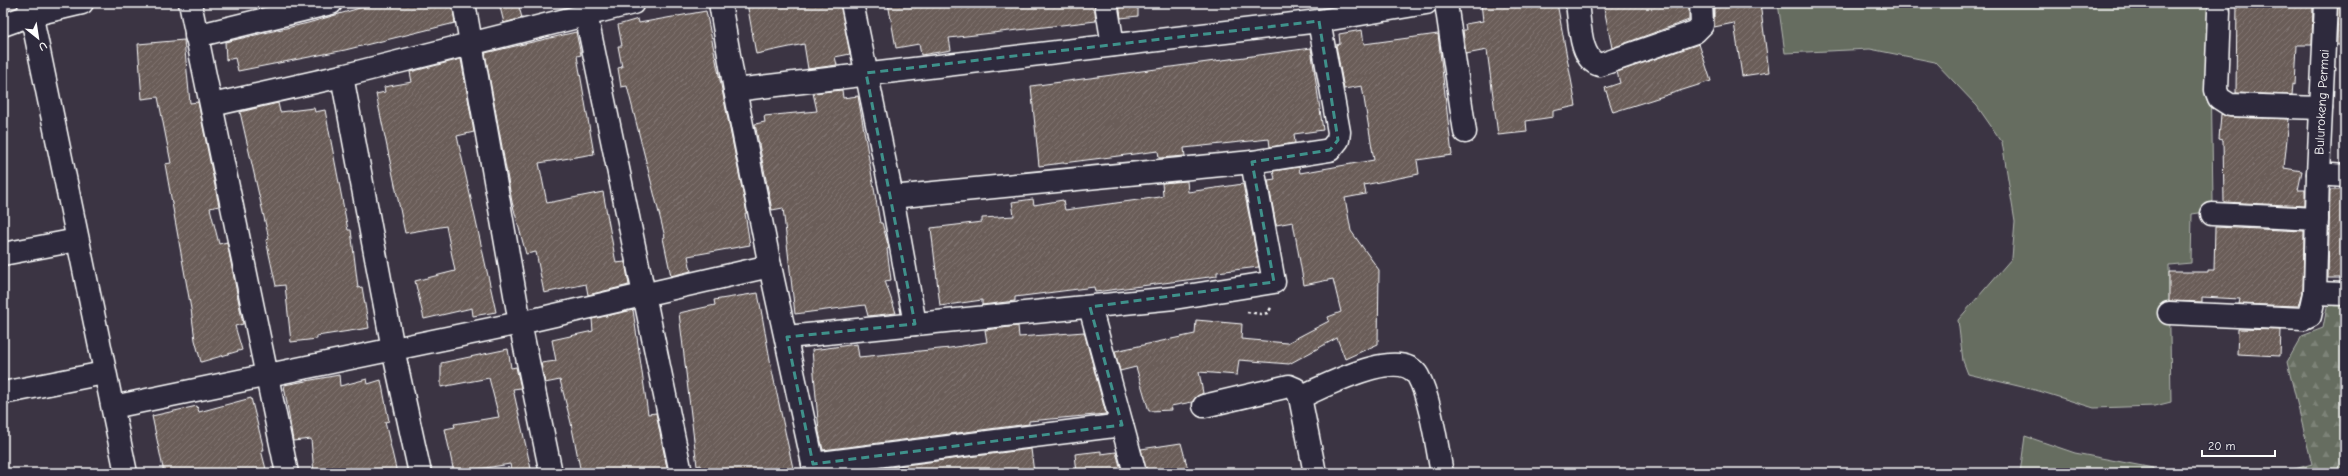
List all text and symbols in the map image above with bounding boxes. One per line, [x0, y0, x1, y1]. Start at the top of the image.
north arrow [18, 18, 58, 58]
text: U [36, 39, 49, 54]
street label: Bulurokeng Permai [2311, 49, 2332, 155]
scale bar [2202, 432, 2275, 458]
text: 20 m [2208, 439, 2236, 453]

